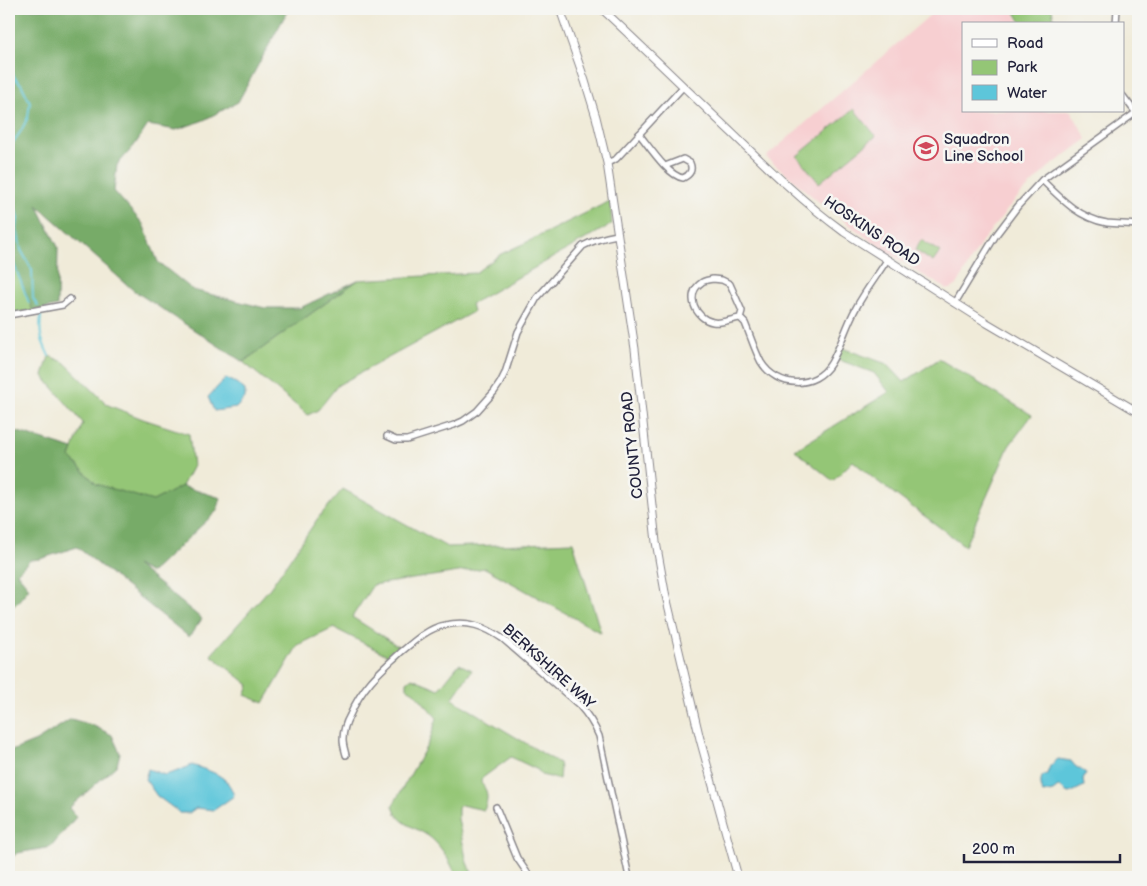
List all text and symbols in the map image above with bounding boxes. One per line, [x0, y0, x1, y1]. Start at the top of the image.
legend [962, 22, 1124, 112]
text: Road [1007, 34, 1043, 53]
text: Park [1007, 58, 1038, 77]
text: Water [1007, 84, 1047, 103]
place label: Squadron Line School [944, 130, 1023, 166]
school or university icon: Squadron Line School [913, 135, 939, 161]
street label: HOSKINS ROAD [820, 192, 923, 271]
street label: COUNTY ROAD [617, 390, 648, 500]
street label: BERKSHIRE WAY [498, 620, 599, 713]
scale bar [964, 831, 1121, 863]
text: 200 m [972, 840, 1015, 859]

